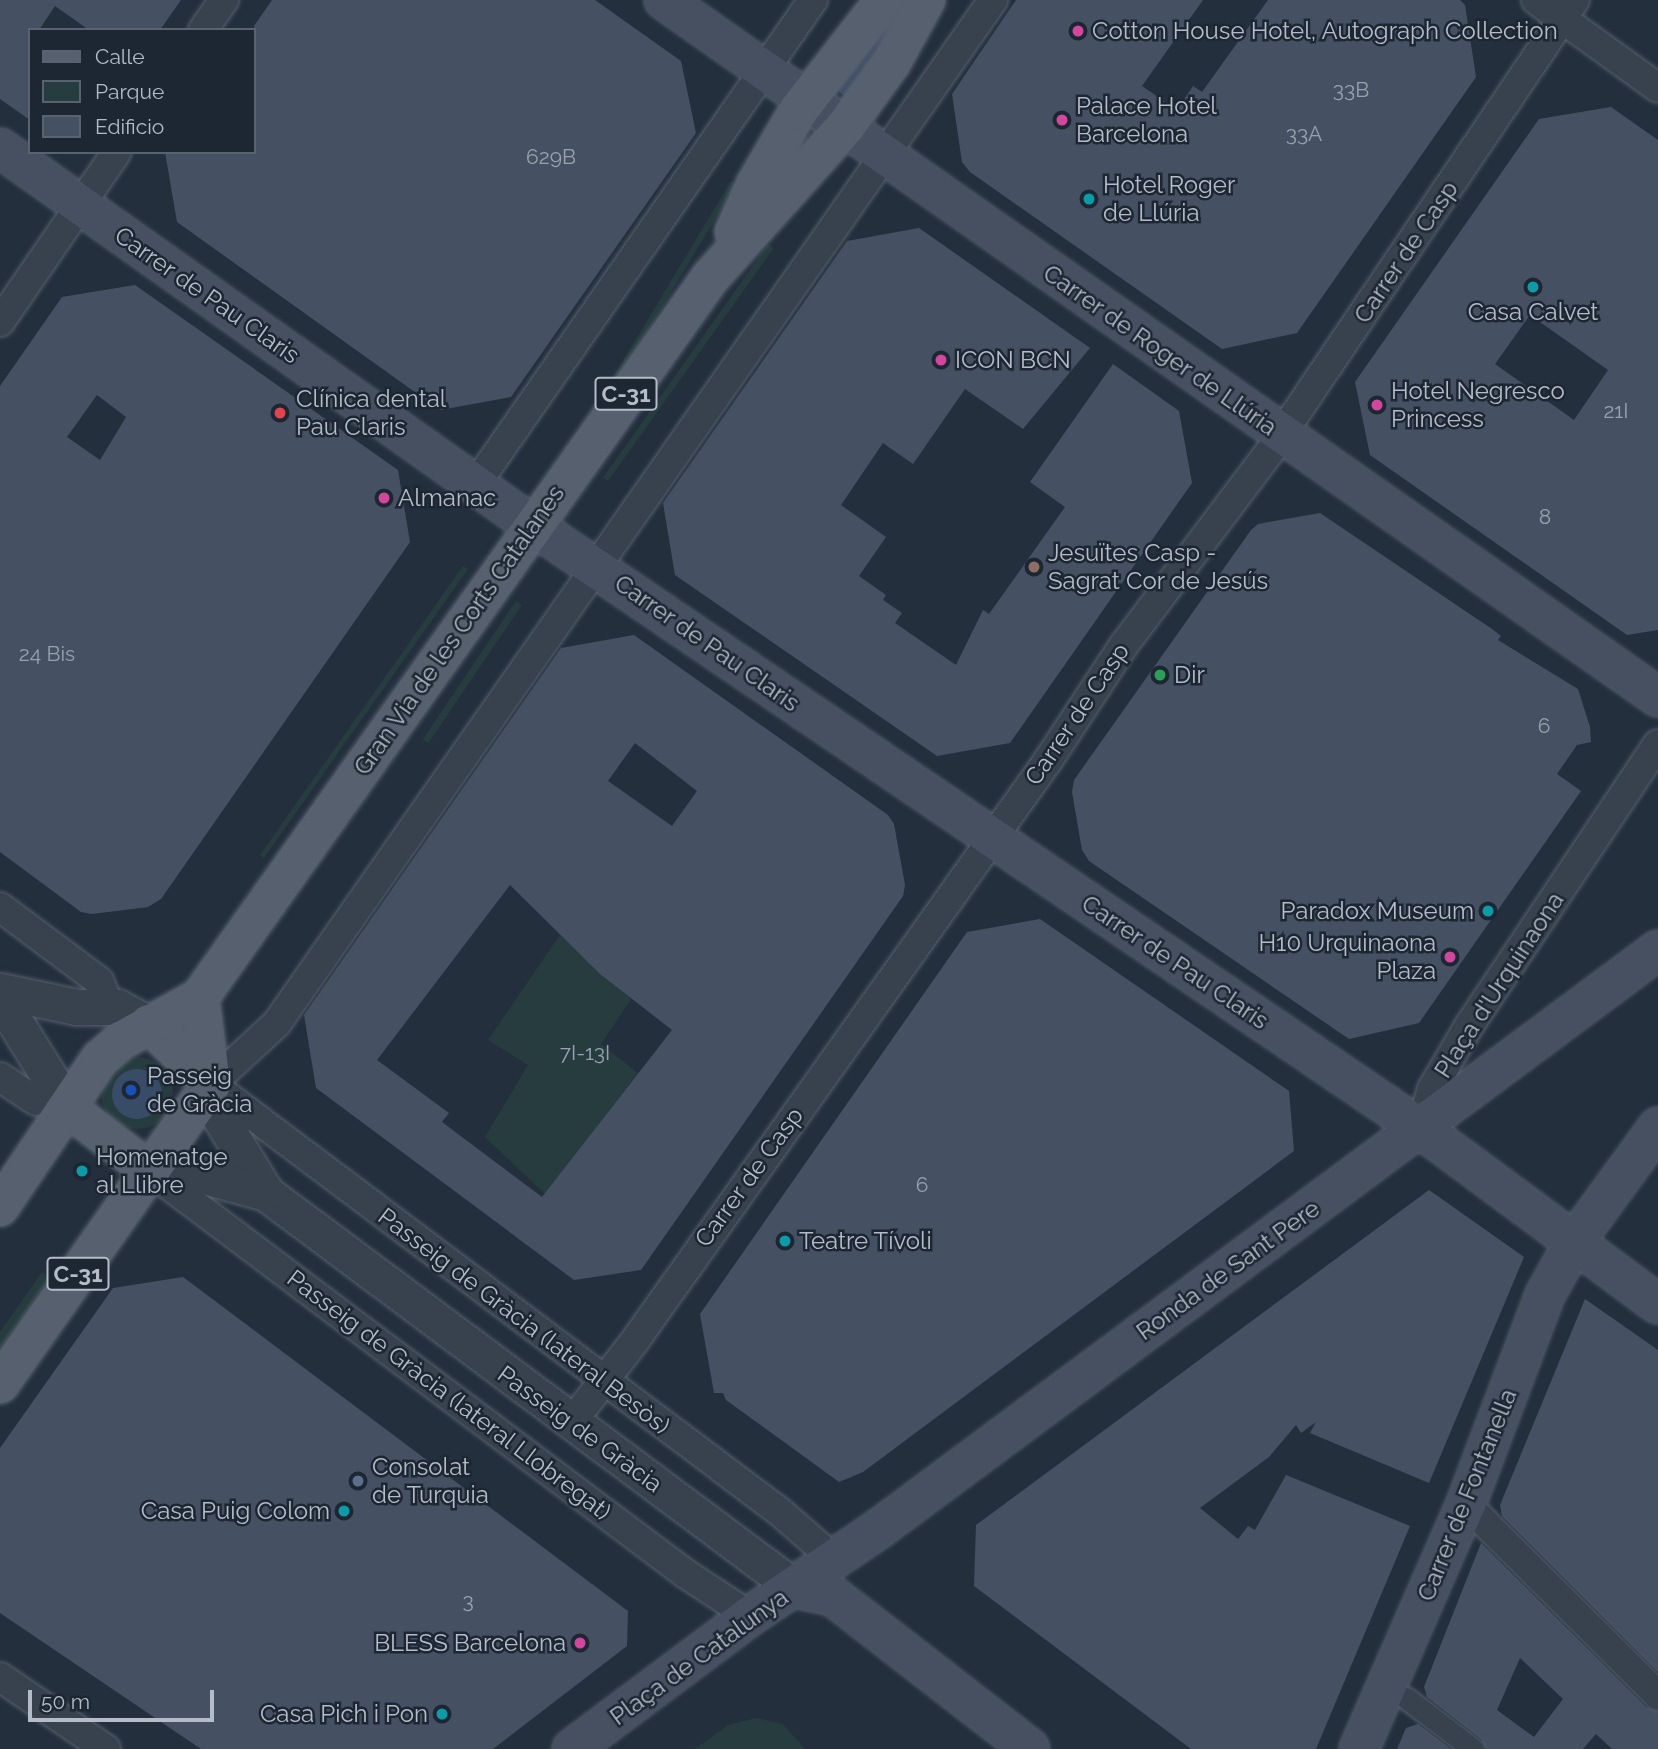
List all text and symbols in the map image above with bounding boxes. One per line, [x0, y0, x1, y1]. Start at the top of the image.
place label: Cotton House Hotel, Autograph Collection [1092, 17, 1558, 45]
marker: Cotton House Hotel, Autograph Collection [1070, 23, 1086, 39]
legend [28, 28, 256, 154]
text: Calle [95, 44, 145, 69]
house number: 33B [1333, 77, 1369, 103]
text: Parque [95, 79, 164, 104]
place label: Palace Hotel Barcelona [1076, 92, 1217, 148]
marker: Palace Hotel Barcelona [1054, 112, 1070, 128]
text: Edificio [95, 114, 164, 139]
house number: 33A [1286, 121, 1322, 147]
house number: 629B [526, 144, 576, 170]
place label: Hotel Roger de Llúria [1103, 171, 1236, 227]
street label: Carrer de Casp [1348, 175, 1464, 329]
marker: Hotel Roger de Llúria [1081, 191, 1097, 207]
street label: Carrer de Pau Claris [109, 220, 305, 370]
street label: Carrer de Roger de Llúria [1037, 258, 1283, 442]
marker: Casa Calvet [1525, 279, 1541, 295]
place label: Casa Calvet [1468, 298, 1598, 326]
place label: ICON BCN [955, 346, 1071, 374]
marker: ICON BCN [933, 352, 949, 368]
road number: C-31 [594, 374, 658, 414]
place label: Hotel Negresco Princess [1391, 377, 1565, 433]
place label: Clínica dental Pau Claris [296, 385, 446, 441]
marker: Hotel Negresco Princess [1369, 397, 1385, 413]
house number: 21I [1603, 398, 1629, 424]
marker: Clínica dental Pau Claris [270, 403, 290, 423]
street label: Gran Via de les Corts Catalanes [347, 479, 571, 781]
place label: Almanac [398, 484, 496, 512]
marker: Almanac [376, 490, 392, 506]
house number: 8 [1539, 504, 1551, 530]
place label: Jesuïtes Casp - Sagrat Cor de Jesús [1048, 539, 1269, 595]
marker: Jesuïtes Casp - Sagrat Cor de Jesús [1026, 559, 1042, 575]
street label: Carrer de Pau Claris [609, 568, 805, 718]
street label: Carrer de Casp [1019, 637, 1135, 791]
house number: 24 Bis [19, 641, 75, 667]
place label: Dir [1174, 661, 1205, 689]
marker: Dir [1152, 667, 1168, 683]
house number: 6 [1538, 713, 1550, 739]
street label: Plaça d'Urquinaona [1428, 887, 1570, 1083]
street label: Carrer de Pau Claris [1076, 889, 1274, 1035]
place label: Paradox Museum [1281, 897, 1474, 925]
marker: Paradox Museum [1480, 903, 1496, 919]
place label: H10 Urquinaona Plaza [1258, 929, 1436, 985]
marker: H10 Urquinaona Plaza [1442, 949, 1458, 965]
house number: 7I-13I [560, 1040, 610, 1066]
place label: Passeig de Gràcia [147, 1062, 252, 1118]
marker: Passeig de Gràcia [121, 1080, 141, 1100]
street label: Carrer de Casp [689, 1102, 809, 1252]
place label: Homenatge al Llibre [96, 1143, 228, 1199]
marker: Homenatge al Llibre [74, 1163, 90, 1179]
house number: 6 [916, 1172, 928, 1198]
street label: Ronda de Sant Pere [1131, 1194, 1325, 1346]
street label: Passeig de Gràcia (lateral Besòs) [372, 1202, 676, 1440]
place label: Teatre Tívoli [799, 1227, 932, 1255]
marker: Teatre Tívoli [777, 1233, 793, 1249]
road number: C-31 [46, 1254, 110, 1294]
street label: Passeig de Gràcia (lateral Llobregat) [281, 1264, 617, 1526]
street label: Passeig de Gràcia [492, 1360, 668, 1498]
street label: Carrer de Fontanella [1411, 1385, 1523, 1605]
place label: Consolat de Turquia [372, 1453, 489, 1509]
marker: Consolat de Turquia [350, 1473, 366, 1489]
place label: Casa Puig Colom [141, 1497, 330, 1525]
marker: Casa Puig Colom [336, 1503, 352, 1519]
street label: Plaça de Catalunya [604, 1583, 794, 1731]
house number: 3 [462, 1588, 474, 1614]
place label: BLESS Barcelona [374, 1629, 566, 1657]
marker: BLESS Barcelona [572, 1635, 588, 1651]
scale bar [32, 1676, 217, 1720]
text: 50 m [41, 1689, 90, 1714]
place label: Casa Pich i Pon [260, 1700, 428, 1728]
marker: Casa Pich i Pon [434, 1706, 450, 1722]

